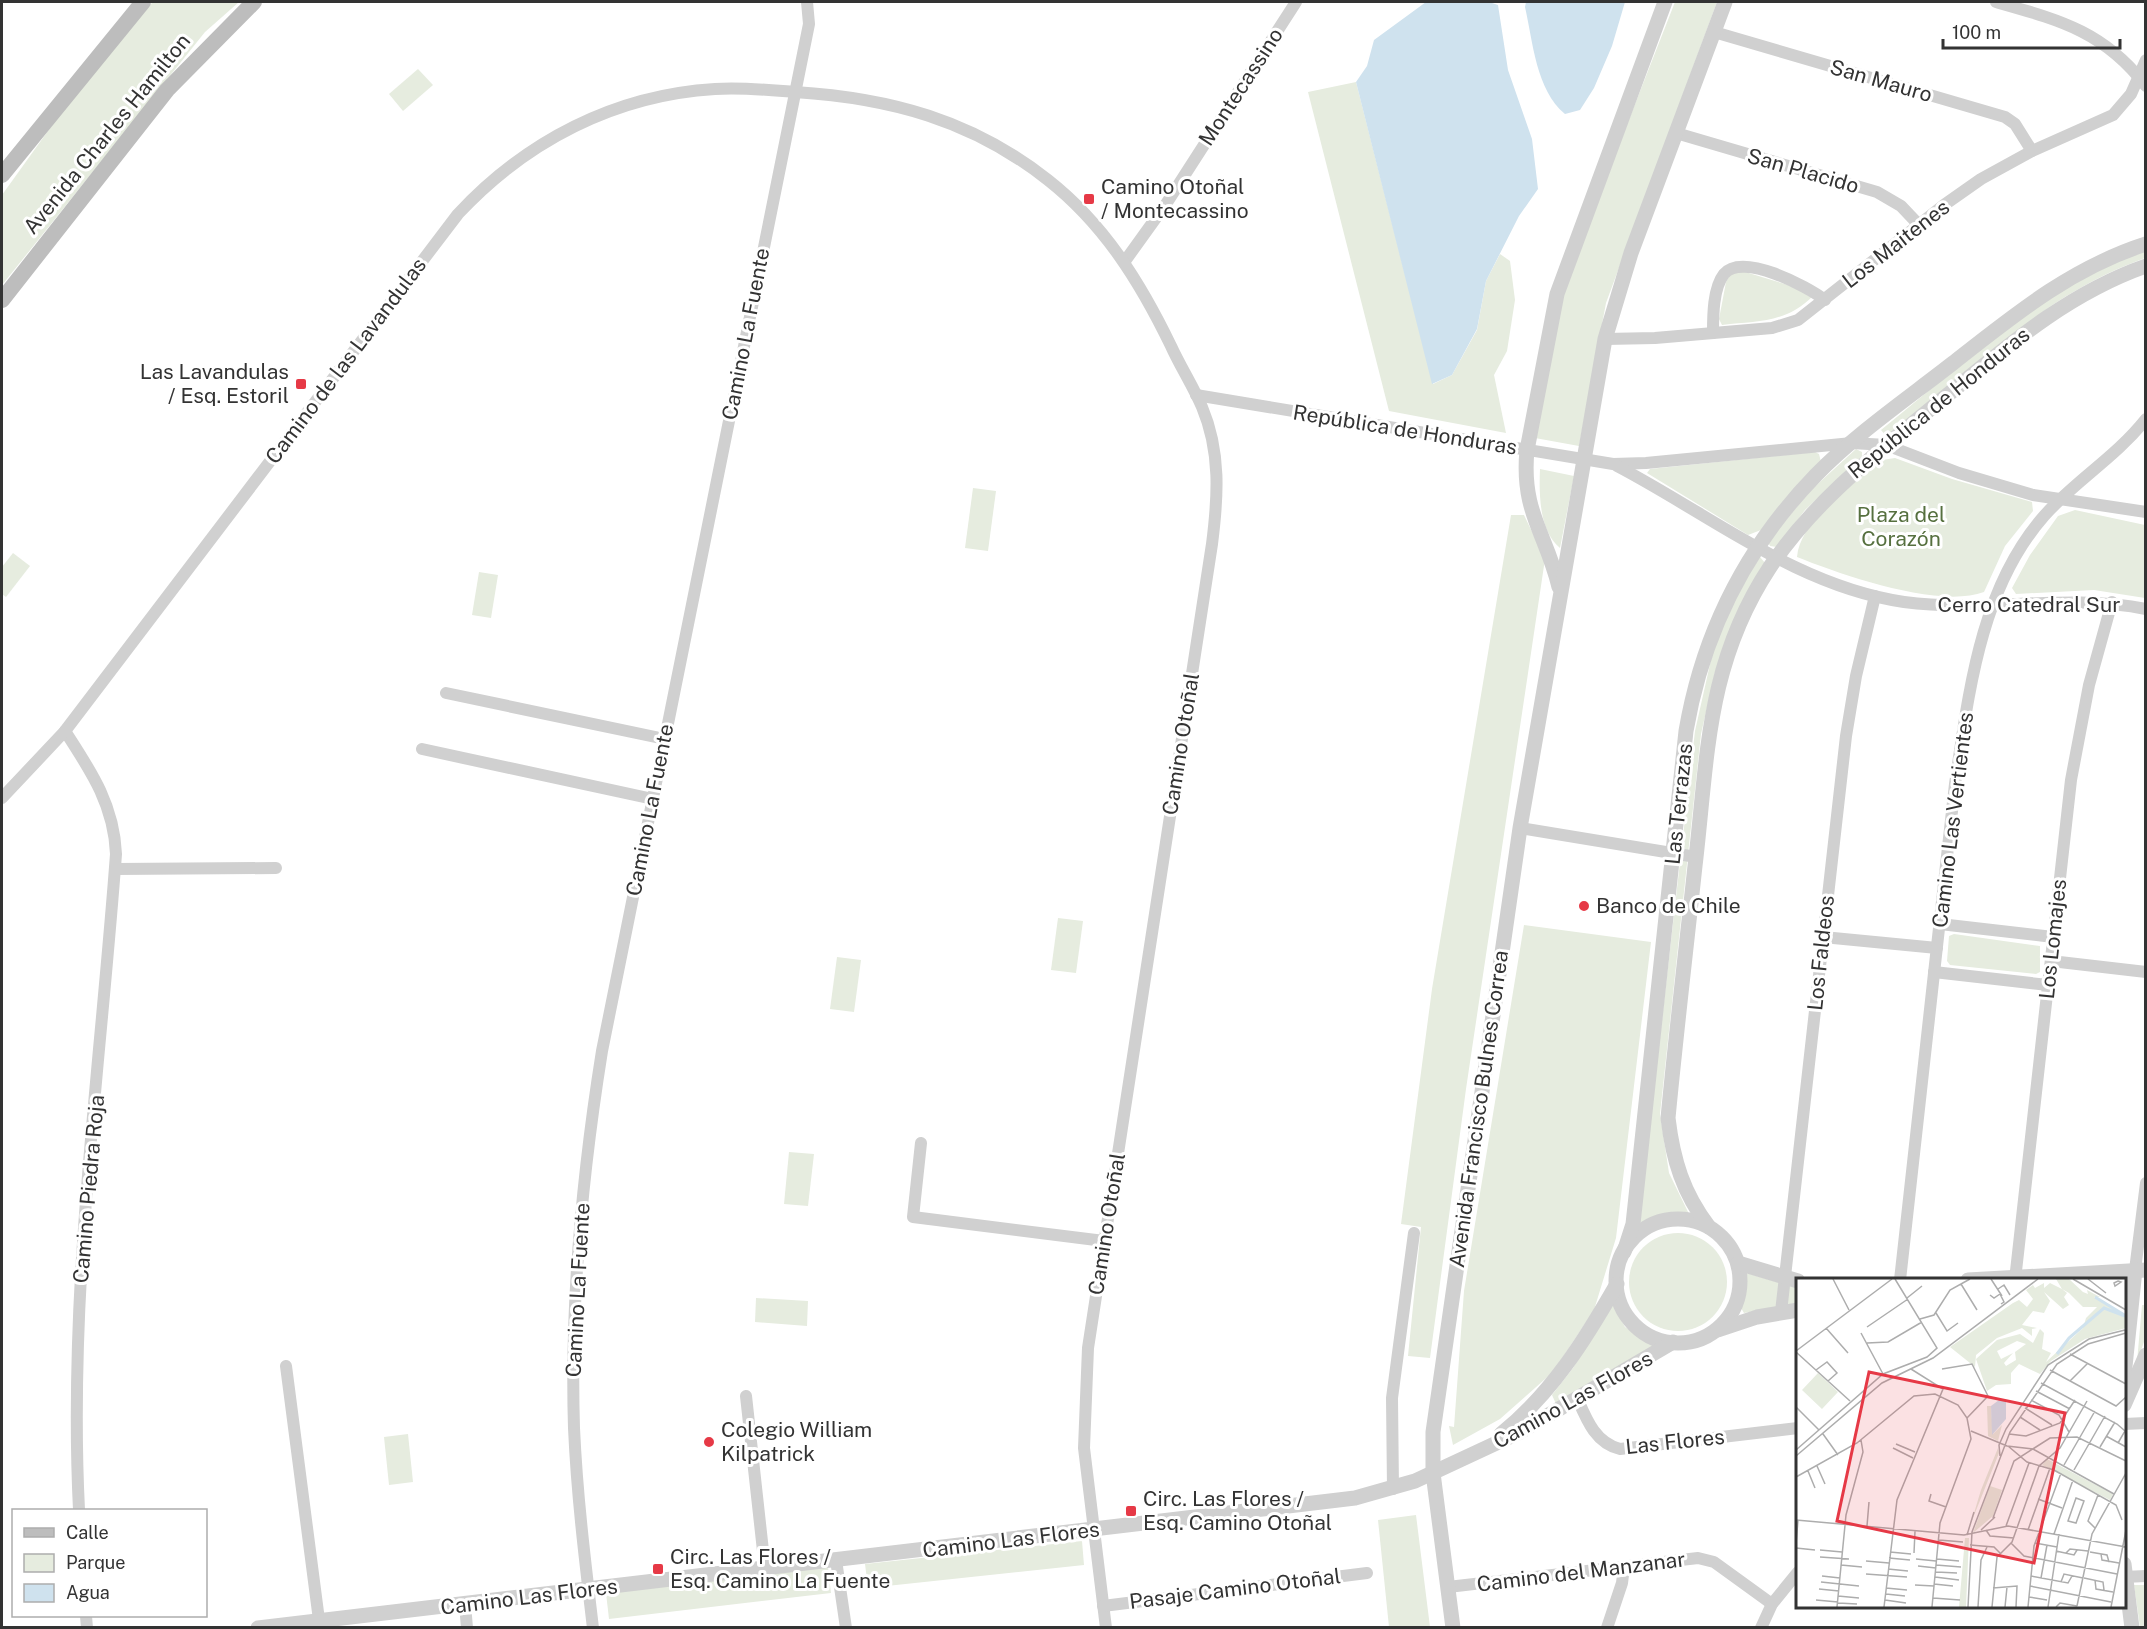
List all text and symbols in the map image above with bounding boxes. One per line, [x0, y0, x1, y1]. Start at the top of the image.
scale bar [1943, 12, 2120, 50]
text: 100 m [1952, 22, 2001, 43]
street label: Montecassino [1193, 23, 1288, 150]
street label: Avenida Charles Hamilton [18, 28, 195, 239]
street label: San Mauro [1827, 54, 1935, 107]
street label: San Placido [1744, 143, 1862, 198]
place label: Camino Otoñal / Montecassino [1101, 174, 1249, 223]
marker: Camino Otoñal / Montecassino [1082, 192, 1096, 206]
street label: Los Maitenes [1837, 194, 1954, 293]
street label: Camino La Fuente [717, 246, 774, 422]
street label: Camino de las Lavandulas [260, 253, 431, 469]
street label: República de Honduras [1843, 322, 2035, 484]
place label: Las Lavandulas / Esq. Estoril [140, 359, 289, 408]
marker: Las Lavandulas / Esq. Estoril [294, 377, 308, 391]
street label: República de Honduras [1291, 399, 1519, 460]
park label: Plaza del Corazón [1857, 502, 1945, 551]
street label: Cerro Catedral Sur [1938, 592, 2120, 617]
street label: Camino Otoñal [1157, 671, 1204, 817]
street label: Camino Las Vertientes [1927, 711, 1978, 929]
street label: Camino La Fuente [621, 722, 678, 898]
street label: Las Terrazas [1660, 742, 1697, 866]
street label: Los Lomajes [2034, 878, 2071, 1000]
place label: Banco de Chile [1596, 893, 1741, 918]
street label: Los Faldeos [1802, 894, 1839, 1012]
marker: Banco de Chile [1577, 899, 1591, 913]
street label: Avenida Francisco Bulnes Correa [1444, 949, 1513, 1269]
street label: Camino Piedra Roja [68, 1094, 109, 1284]
street label: Camino Otoñal [1083, 1151, 1130, 1297]
street label: Camino La Fuente [560, 1202, 595, 1378]
inset map [1796, 1278, 2126, 1608]
street label: Camino Las Flores [1489, 1345, 1657, 1454]
place label: Colegio William Kilpatrick [721, 1417, 872, 1466]
street label: Las Flores [1624, 1424, 1726, 1459]
marker: Colegio William Kilpatrick [702, 1435, 716, 1449]
place label: Circ. Las Flores / Esq. Camino Otoñal [1143, 1486, 1332, 1535]
marker: Circ. Las Flores / Esq. Camino Otoñal [1124, 1504, 1138, 1518]
legend [12, 1509, 207, 1617]
street label: Camino Las Flores [921, 1516, 1101, 1563]
text: Calle [66, 1522, 109, 1543]
place label: Circ. Las Flores / Esq. Camino La Fuente [670, 1544, 890, 1593]
street label: Camino del Manzanar [1475, 1546, 1687, 1597]
text: Parque [66, 1552, 126, 1573]
marker: Circ. Las Flores / Esq. Camino La Fuente [651, 1562, 665, 1576]
street label: Pasaje Camino Otoñal [1128, 1563, 1342, 1614]
street label: Camino Las Flores [439, 1573, 619, 1620]
text: Agua [66, 1582, 110, 1603]

